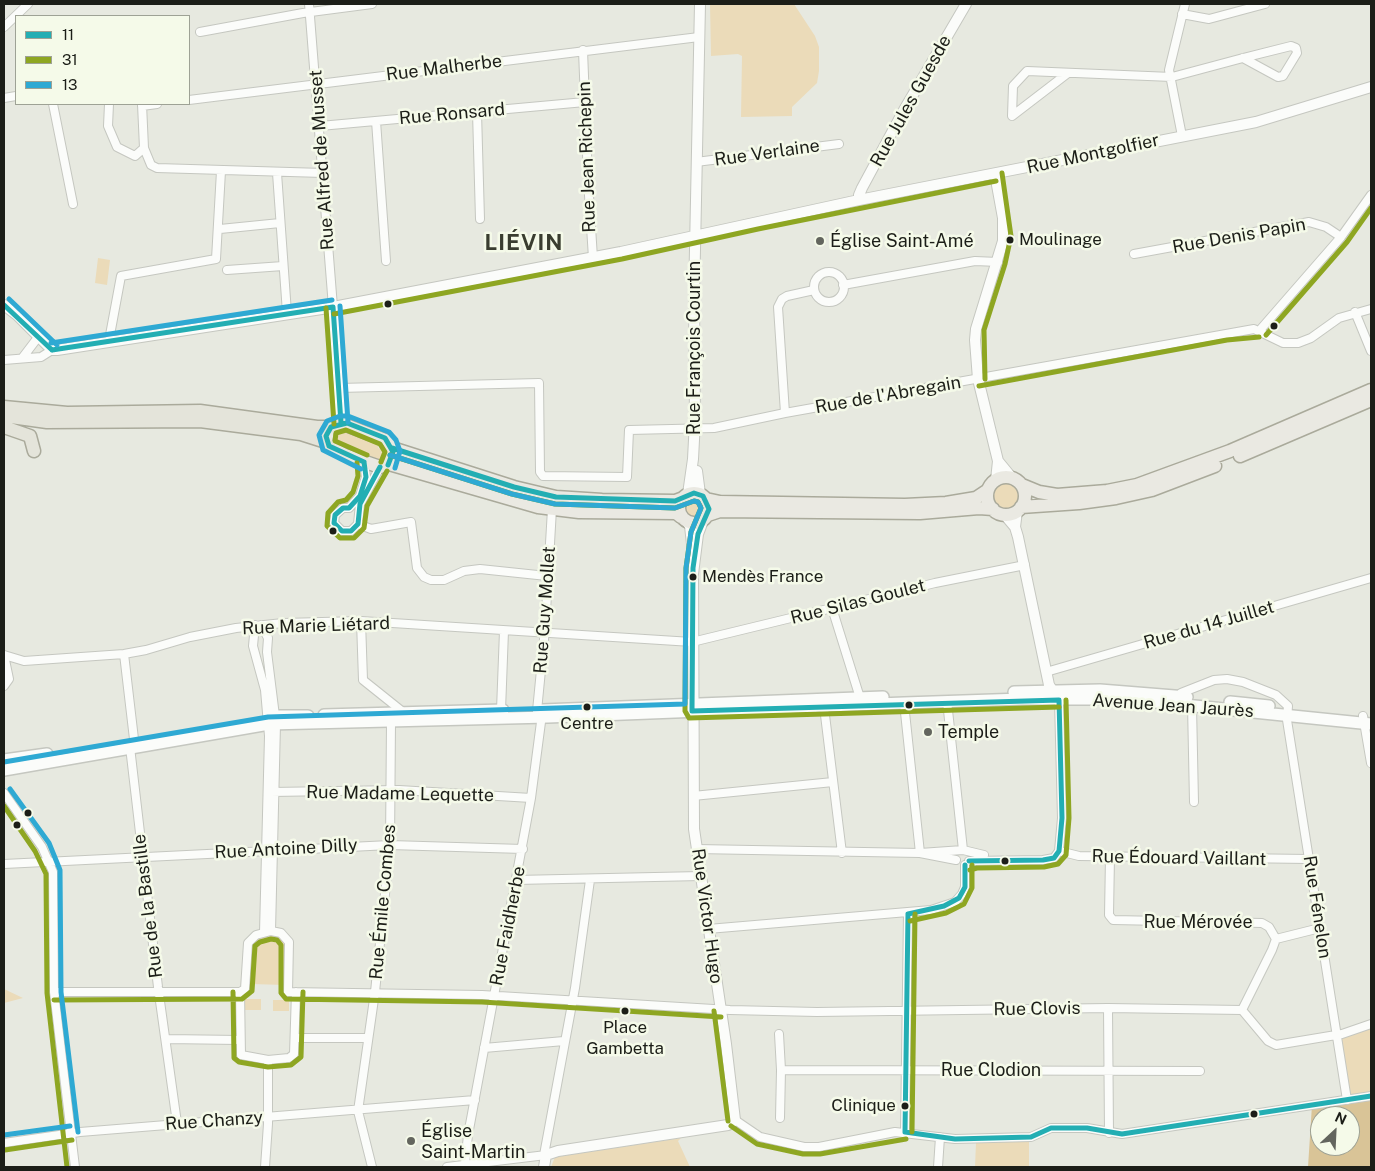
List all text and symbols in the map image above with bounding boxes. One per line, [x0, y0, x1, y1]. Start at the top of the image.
legend [15, 15, 190, 105]
text: 11 [62, 26, 74, 43]
street label: Rue Jules Guesde [866, 31, 956, 171]
street label: Rue Malherbe [385, 50, 503, 86]
text: 31 [62, 51, 78, 68]
street label: Rue Alfred de Musset [305, 69, 339, 251]
text: 13 [62, 76, 78, 93]
street label: Rue Jean Richepin [574, 81, 600, 233]
street label: Rue Ronsard [398, 99, 506, 129]
street label: Rue Montgolfier [1025, 129, 1161, 179]
street label: Rue Verlaine [713, 135, 821, 171]
street label: Rue Denis Papin [1171, 214, 1307, 258]
district label: LIÉVIN [484, 230, 564, 256]
place label: Église Saint-Amé [830, 230, 974, 252]
place label: Moulinage [1019, 230, 1102, 250]
marker: Église Saint-Amé [814, 235, 826, 247]
marker: Moulinage [1005, 235, 1015, 245]
street label: Rue François Courtin [683, 261, 705, 435]
unlabelled marker [383, 299, 393, 309]
unlabelled marker [1269, 321, 1279, 331]
street label: Rue de l'Abregain [813, 372, 963, 418]
unlabelled marker [328, 526, 338, 536]
street label: Rue Guy Mollet [530, 546, 560, 674]
place label: Mendès France [702, 567, 823, 587]
marker: Mendès France [688, 572, 698, 582]
street label: Rue Silas Goulet [788, 575, 928, 629]
street label: Rue du 14 Juillet [1141, 596, 1277, 654]
street label: Rue Marie Liétard [242, 613, 390, 639]
street label: Avenue Jean Jaurès [1092, 690, 1254, 722]
unlabelled marker [904, 700, 914, 710]
marker: Centre [582, 702, 592, 712]
place label: Centre [560, 714, 614, 734]
place label: Temple [938, 721, 999, 743]
marker: Temple [922, 726, 934, 738]
street label: Rue Madame Lequette [306, 782, 494, 806]
unlabelled marker [23, 808, 33, 818]
unlabelled marker [12, 820, 22, 830]
street label: Rue Émile Combes [365, 823, 401, 981]
street label: Rue de la Bastille [128, 833, 168, 979]
street label: Rue Antoine Dilly [214, 834, 358, 864]
street label: Rue Édouard Vaillant [1091, 846, 1267, 870]
street label: Rue Victor Hugo [687, 847, 727, 985]
street label: Rue Fénelon [1298, 854, 1336, 960]
unlabelled marker [1000, 856, 1010, 866]
street label: Rue Faidherbe [486, 864, 530, 988]
street label: Rue Mérovée [1143, 911, 1253, 933]
street label: Rue Clovis [993, 997, 1081, 1021]
marker: Place Gambetta [620, 1006, 630, 1016]
place label: Place Gambetta [586, 1018, 664, 1058]
street label: Rue Clodion [941, 1059, 1041, 1081]
place label: Clinique [831, 1096, 896, 1116]
marker: Clinique [900, 1101, 910, 1111]
north arrow [1310, 1106, 1360, 1156]
street label: Rue Chanzy [164, 1107, 264, 1135]
unlabelled marker [1249, 1109, 1259, 1119]
text: N [1333, 1109, 1349, 1128]
place label: Église Saint-Martin [421, 1120, 525, 1162]
marker: Église Saint-Martin [405, 1135, 417, 1147]

